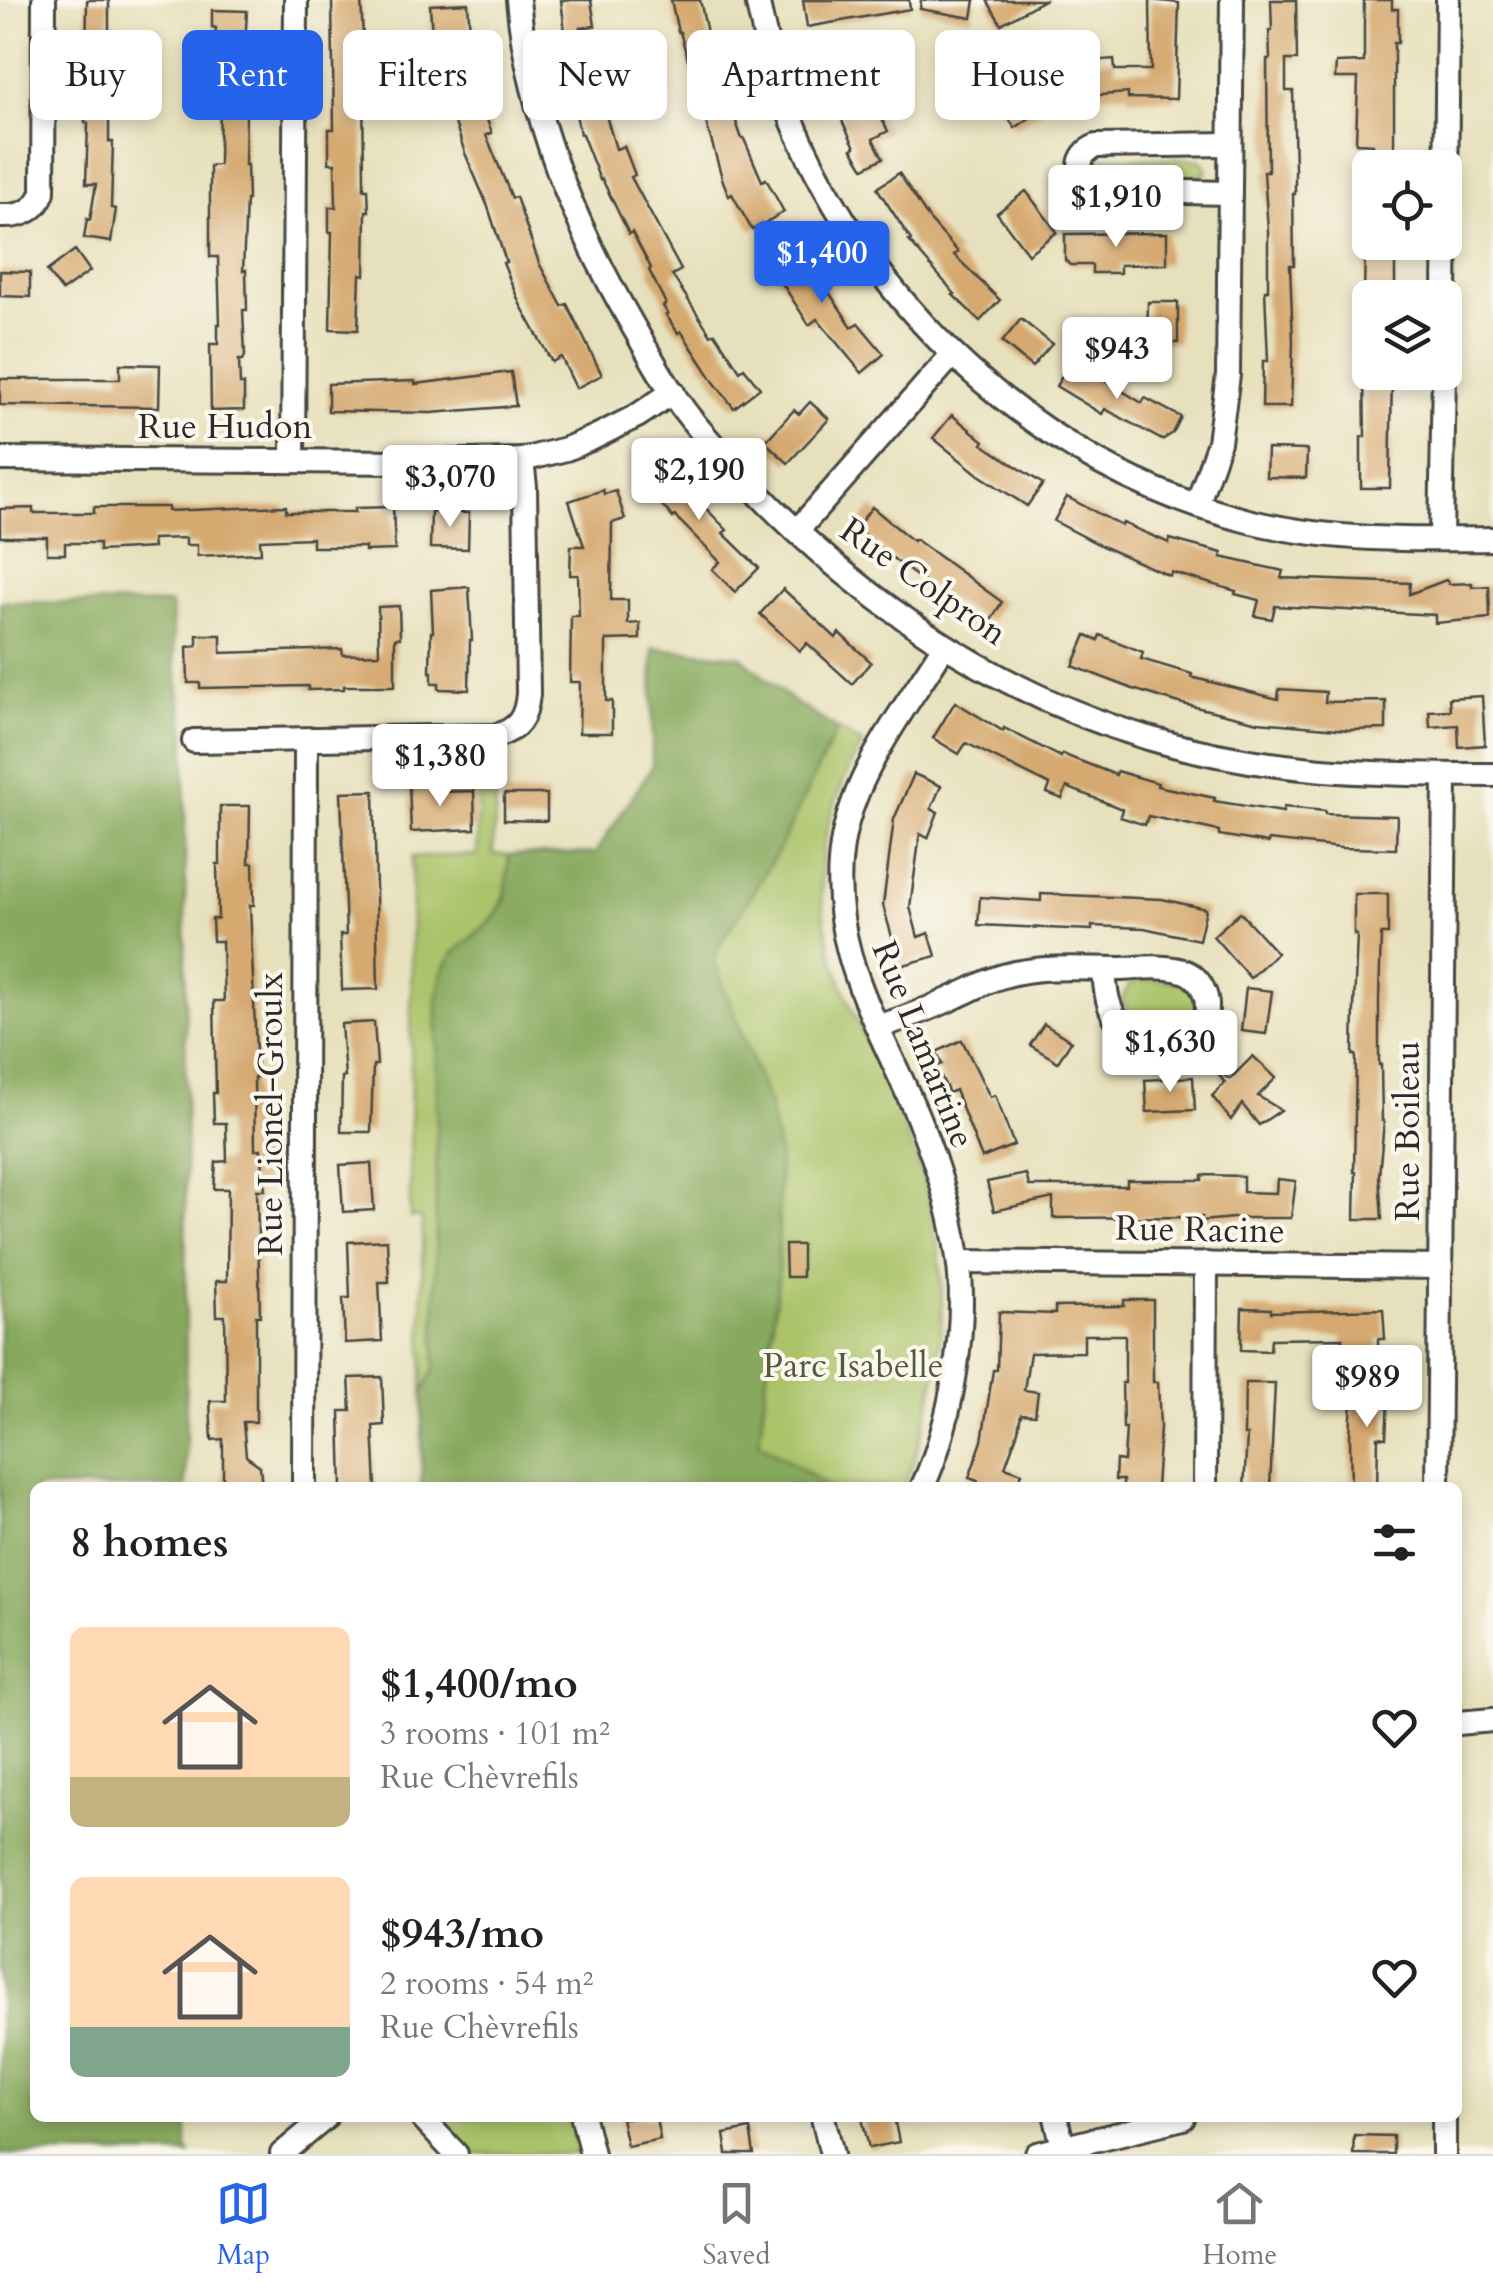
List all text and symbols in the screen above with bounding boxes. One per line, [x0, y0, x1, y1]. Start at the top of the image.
chip: Buy [30, 30, 162, 120]
chip: Rent [182, 30, 323, 120]
chip: Filters [343, 30, 503, 120]
chip: New [523, 30, 667, 120]
chip: Apartment [687, 30, 915, 120]
chip: House [935, 30, 1100, 120]
map controls [1352, 150, 1462, 390]
button: locate [1352, 150, 1462, 260]
pin: $1,910 [1035, 165, 1197, 250]
text: $1,910 [1070, 175, 1162, 219]
pin: $1,400 [741, 221, 903, 306]
text: $1,400 [776, 231, 868, 275]
button: layers [1352, 280, 1462, 390]
pin: $943 [1058, 317, 1176, 402]
text: $943 [1084, 327, 1150, 371]
street label: Rue Hudon [138, 403, 312, 451]
pin: $2,190 [618, 438, 780, 523]
pin: $3,070 [369, 445, 531, 530]
text: $2,190 [653, 448, 745, 492]
text: $3,070 [404, 455, 496, 499]
street label: Rue Colpron [830, 507, 1017, 657]
pin: $1,380 [359, 724, 521, 809]
text: $1,380 [394, 734, 486, 778]
street label: Rue Lamartine [860, 934, 986, 1155]
street label: Rue Lionel-Groulx [247, 972, 295, 1256]
pin: $1,630 [1089, 1010, 1251, 1095]
text: $1,630 [1124, 1020, 1216, 1064]
street label: Rue Boileau [1384, 1041, 1432, 1221]
street label: Rue Racine [1115, 1205, 1285, 1255]
park label: Parc Isabelle [762, 1342, 944, 1390]
pin: $989 [1308, 1345, 1426, 1430]
text: $989 [1334, 1355, 1400, 1399]
text: 8 homes [70, 1514, 228, 1571]
icon: filters [1367, 1515, 1422, 1570]
text: $1,400/mo [380, 1655, 578, 1712]
icon: home [150, 1667, 270, 1787]
icon: heart [1367, 1700, 1422, 1755]
text: 3 rooms · 101 m² [380, 1712, 610, 1756]
text: Rue Chèvrefils [380, 1756, 579, 1800]
text: $943/mo [380, 1905, 544, 1962]
icon: home [150, 1917, 270, 2037]
icon: heart [1367, 1950, 1422, 2005]
text: 2 rooms · 54 m² [380, 1962, 593, 2006]
text: Rue Chèvrefils [380, 2006, 579, 2050]
tab: Map [216, 2176, 271, 2274]
tab: Saved [703, 2176, 770, 2274]
tab: Home [1202, 2176, 1277, 2274]

